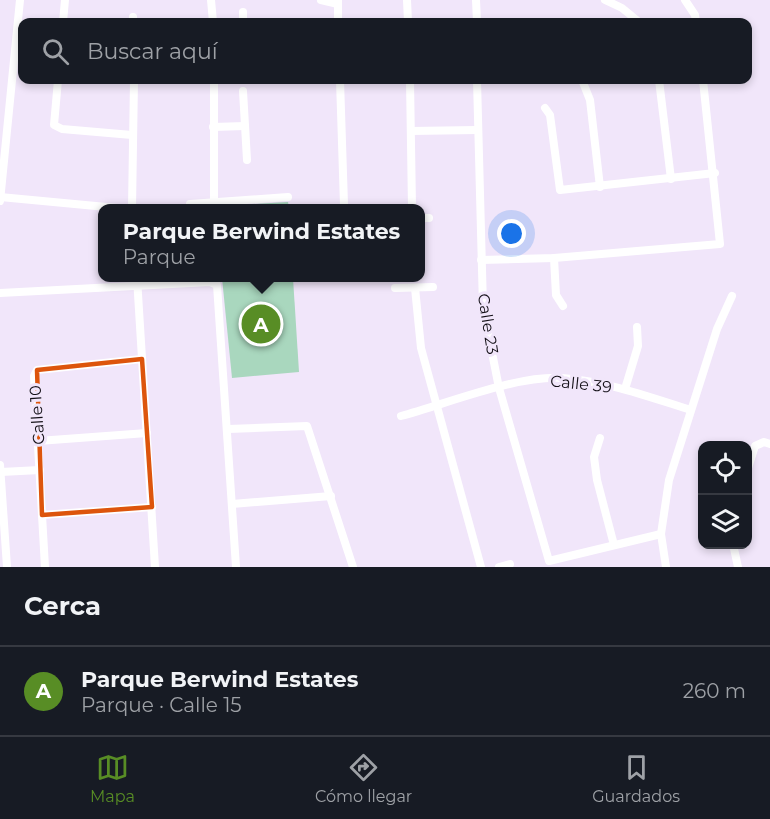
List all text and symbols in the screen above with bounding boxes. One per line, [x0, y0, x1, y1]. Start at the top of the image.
search box [18, 18, 752, 84]
icon: search [39, 35, 72, 68]
text: Buscar aquí [87, 38, 218, 65]
popup [98, 204, 425, 282]
text: Parque Berwind Estates [123, 218, 400, 245]
your location [497, 219, 526, 248]
text: Parque [123, 245, 196, 269]
street label: Calle 23 [474, 292, 502, 356]
pin: A [242, 302, 280, 346]
street label: Calle 39 [549, 371, 613, 397]
street label: Calle 10 [25, 385, 49, 445]
map controls [698, 441, 752, 549]
button: locate [698, 441, 752, 495]
button: layers [698, 495, 752, 549]
text: Cerca [24, 590, 101, 622]
text: Parque Berwind Estates [81, 666, 358, 693]
text: A [36, 679, 51, 703]
text: 260 m [683, 679, 746, 703]
text: Parque · Calle 15 [81, 693, 242, 717]
tab: Mapa [90, 751, 135, 806]
tab: Cómo llegar [315, 751, 412, 806]
tab: Guardados [592, 751, 680, 806]

